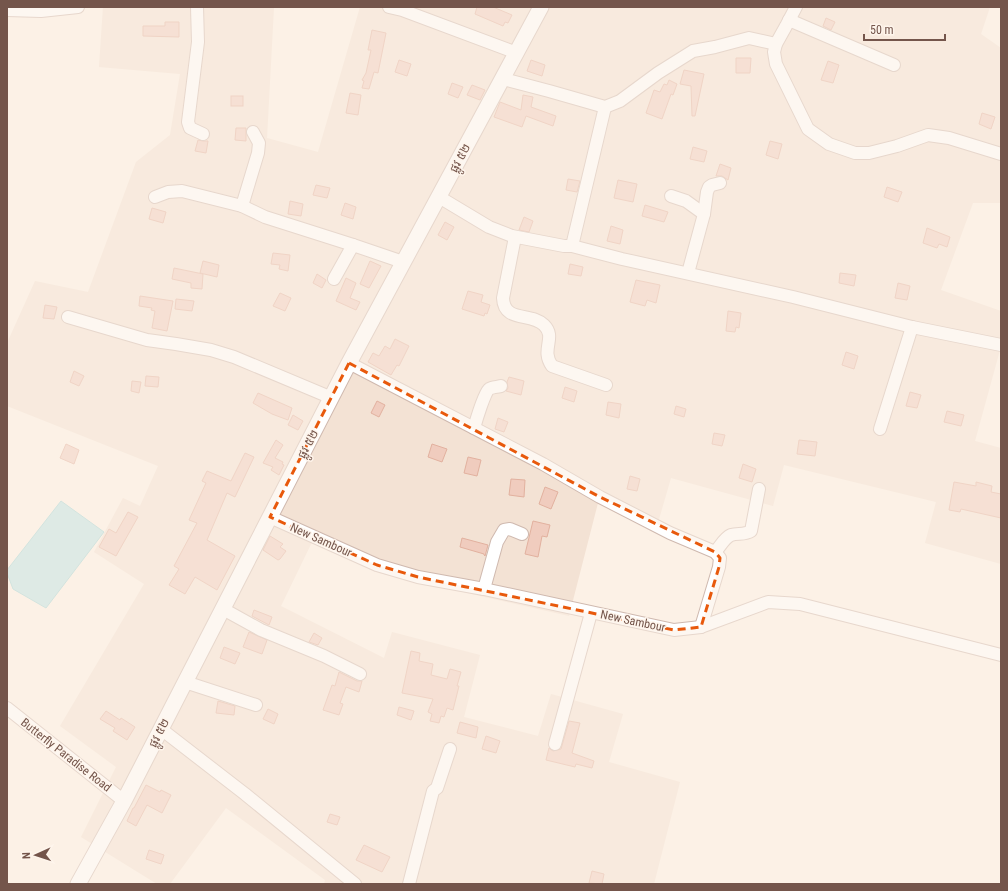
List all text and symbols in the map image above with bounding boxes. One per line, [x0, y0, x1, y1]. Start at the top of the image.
scale bar [864, 16, 945, 42]
text: 50 m [870, 23, 894, 37]
street label: ផ្លូវ ៥២ [447, 141, 477, 177]
street label: ផ្លូវ ៥២ [295, 427, 325, 463]
street label: New Sambour [288, 520, 354, 560]
street label: New Sambour [599, 607, 667, 635]
street label: Butterfly Paradise Road [18, 715, 114, 795]
street label: ផ្លូវ ៥២ [146, 716, 175, 752]
north arrow [16, 835, 56, 875]
text: N [20, 852, 33, 859]

